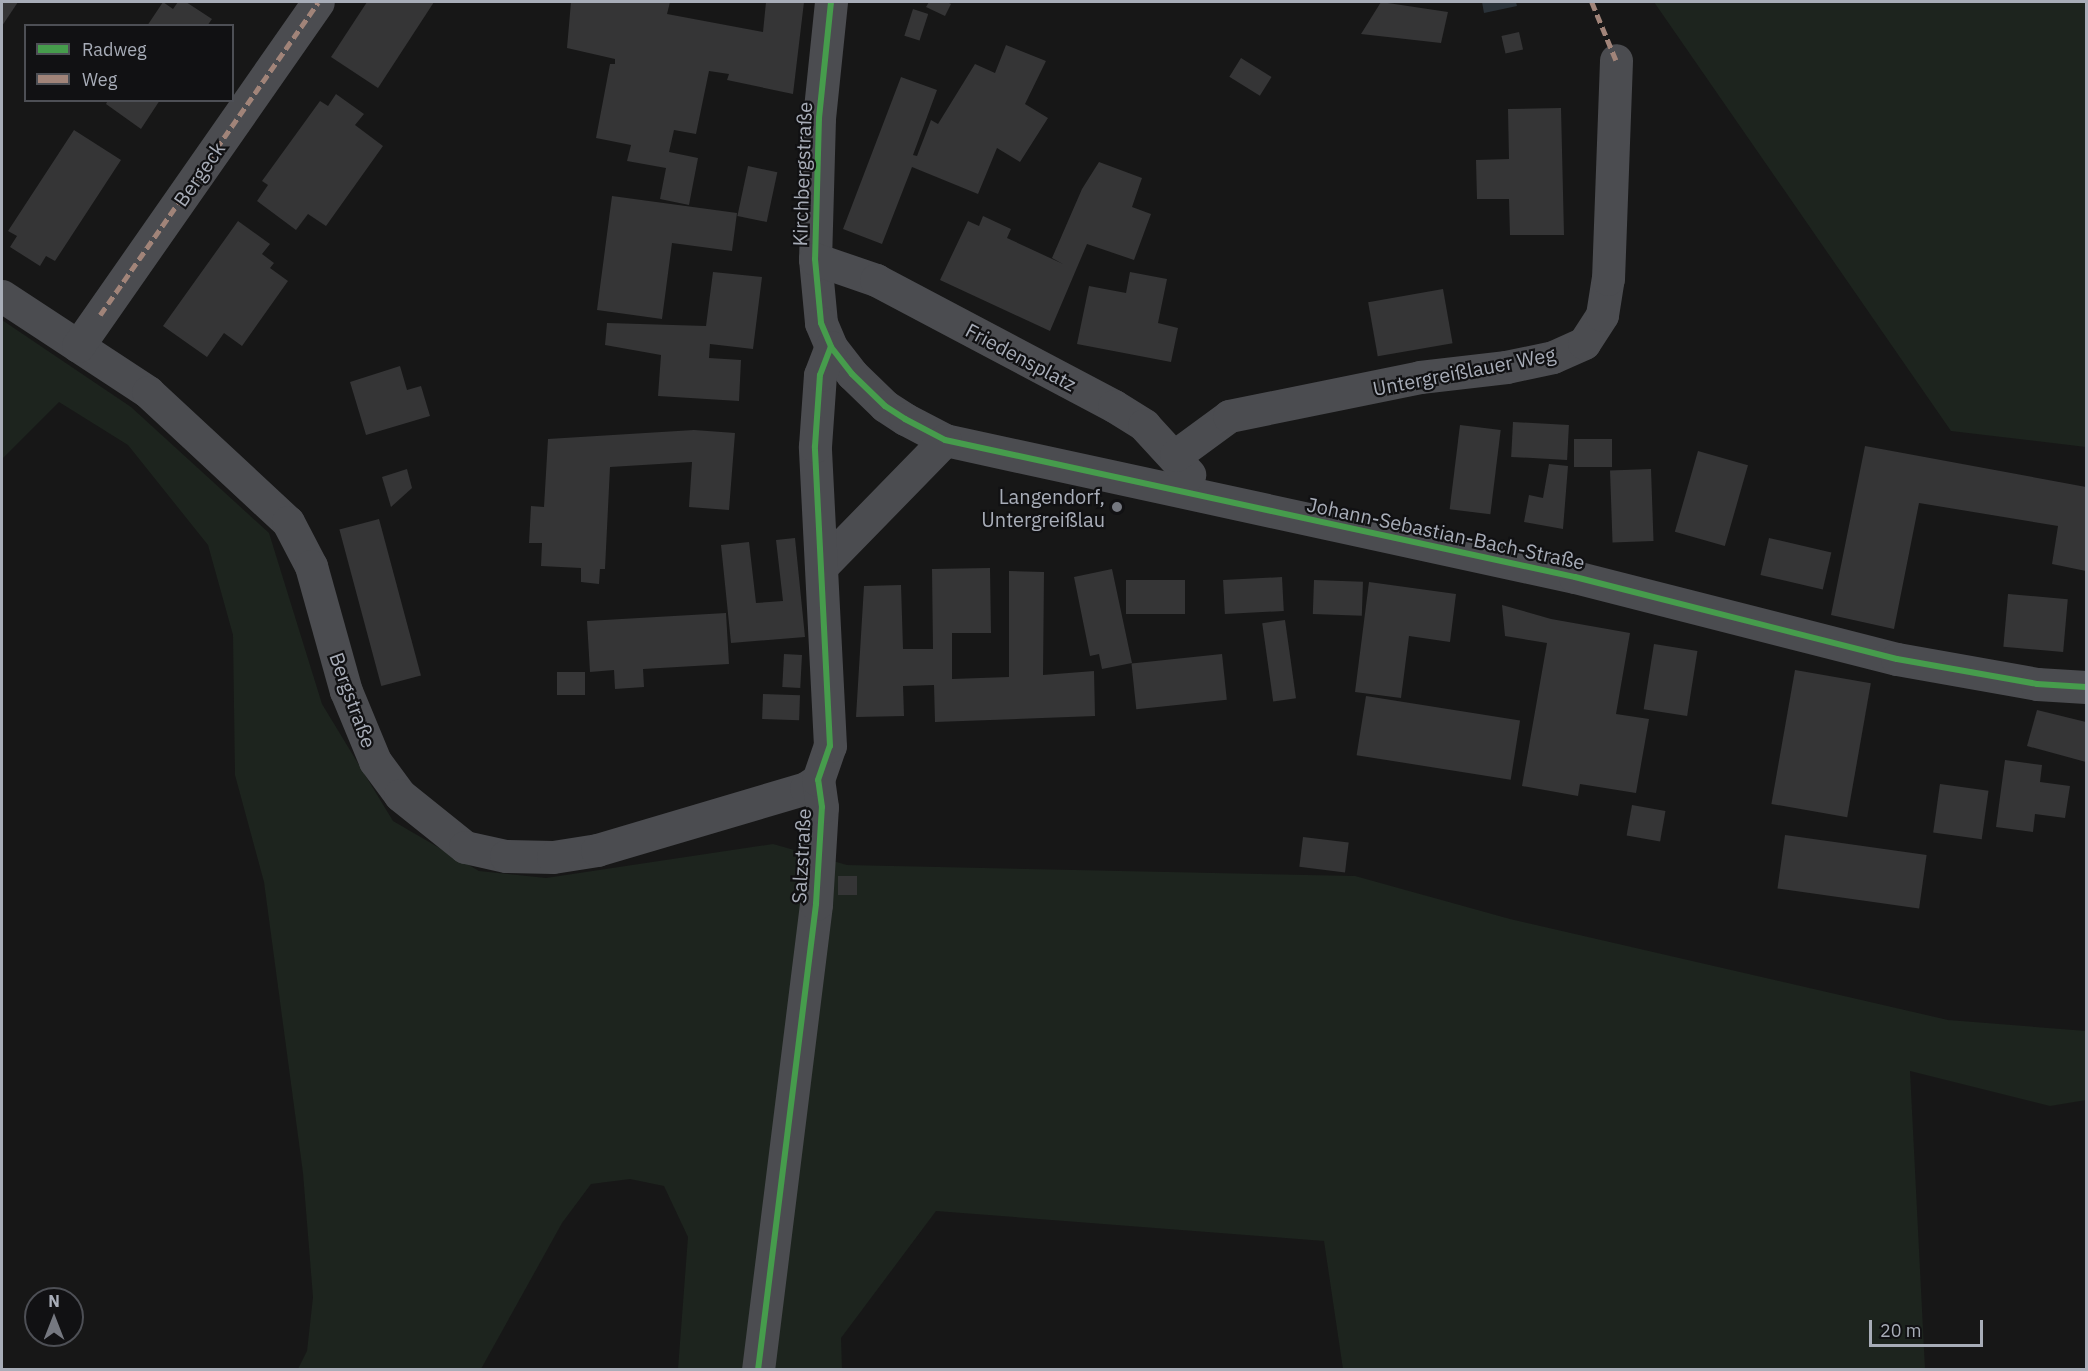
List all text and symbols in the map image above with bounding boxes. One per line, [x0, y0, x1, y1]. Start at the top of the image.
legend [24, 24, 234, 102]
text: Radweg [82, 38, 147, 61]
text: Weg [82, 68, 117, 91]
street label: Kirchbergstraße [787, 101, 817, 247]
street label: Bergeck [168, 137, 230, 211]
street label: Friedensplatz [962, 318, 1080, 396]
street label: Untergreißlauer Weg [1370, 341, 1558, 401]
place label: Langendorf, Untergreißlau [981, 484, 1105, 531]
street label: Johann-Sebastian-Bach-Straße [1305, 492, 1587, 574]
marker: Langendorf, Untergreißlau [1110, 500, 1124, 514]
street label: Bergstraße [325, 649, 381, 751]
street label: Salzstraße [787, 808, 815, 904]
north arrow [24, 1287, 84, 1347]
text: N [48, 1291, 60, 1311]
scale bar [1872, 1308, 1986, 1346]
text: 20 m [1880, 1319, 1922, 1342]

